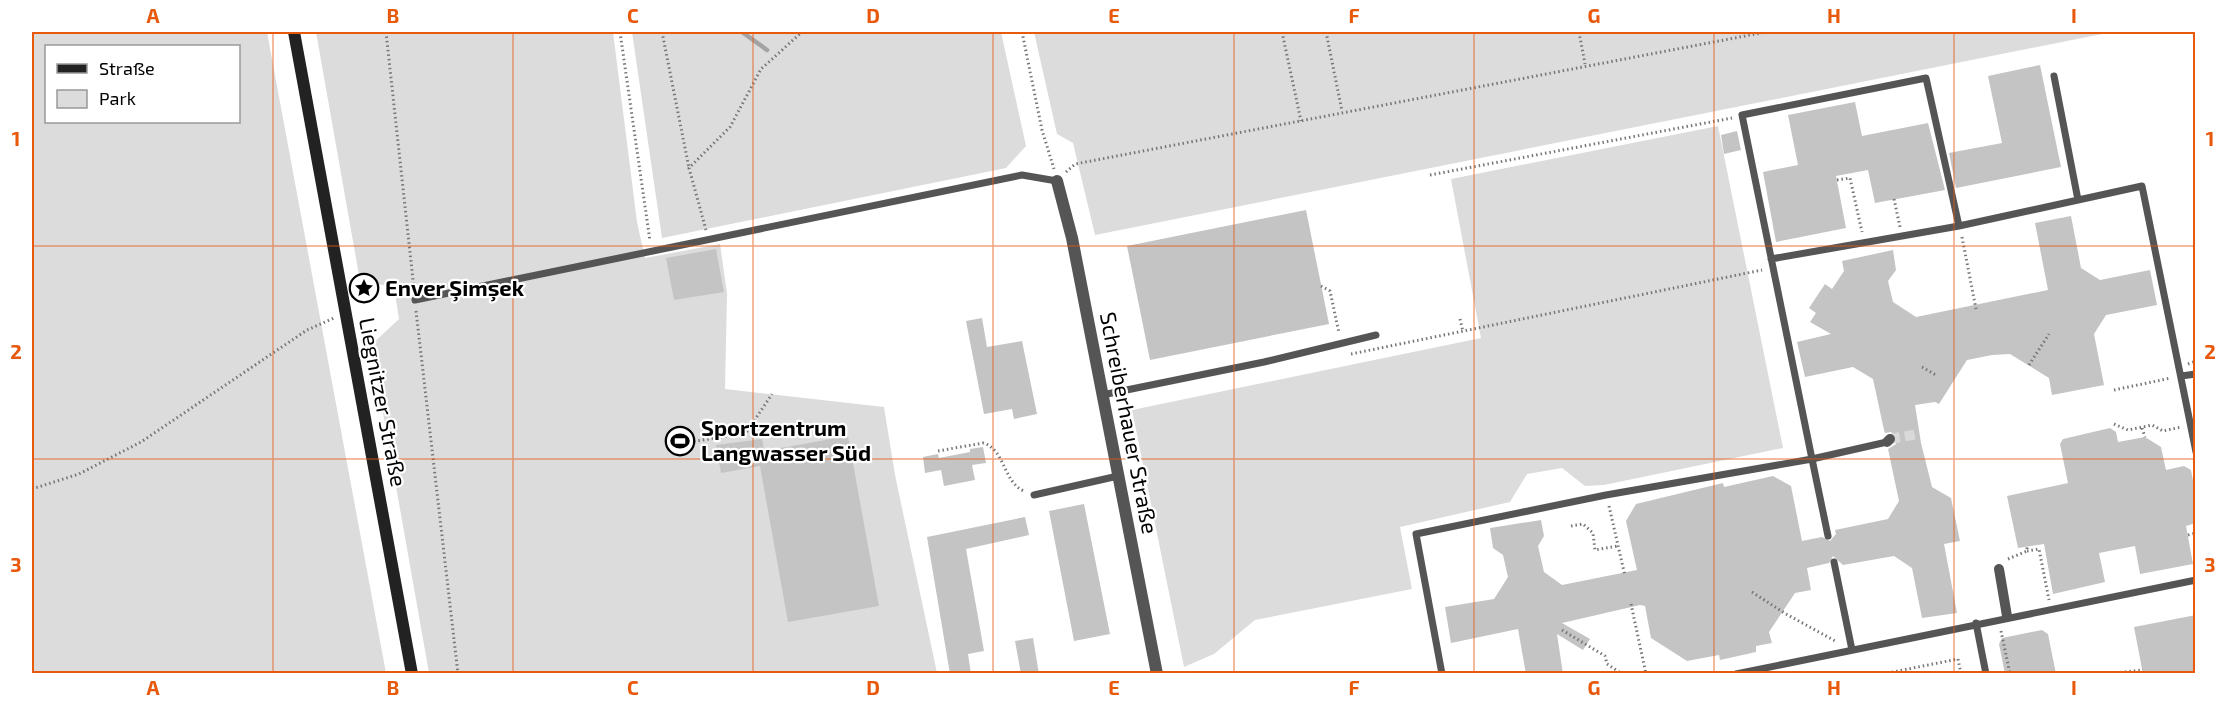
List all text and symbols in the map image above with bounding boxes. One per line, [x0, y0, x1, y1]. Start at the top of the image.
text: A [146, 3, 160, 27]
text: B [387, 3, 399, 27]
text: C [627, 3, 639, 27]
text: D [866, 3, 880, 27]
text: E [1108, 3, 1120, 27]
text: F [1348, 3, 1360, 27]
text: G [1588, 3, 1600, 27]
text: H [1827, 3, 1841, 27]
text: I [2071, 3, 2077, 27]
legend [45, 45, 240, 123]
text: Straße [99, 57, 155, 79]
text: Park [99, 87, 136, 109]
text: 1 [12, 126, 20, 150]
text: 1 [2206, 126, 2214, 150]
place icon: Enver Şimşek [348, 272, 380, 304]
place label: Enver Şimşek [385, 274, 525, 302]
street label: Schreiberhauer Straße [1096, 310, 1164, 536]
street label: Liegnitzer Straße [355, 315, 413, 489]
text: 2 [10, 339, 22, 363]
text: 2 [2204, 339, 2216, 363]
place label: Sportzentrum Langwasser Süd [701, 414, 871, 465]
sports icon: Sportzentrum Langwasser Süd [664, 425, 696, 457]
text: 3 [10, 552, 22, 576]
text: 3 [2204, 552, 2216, 576]
text: A [146, 675, 160, 699]
text: B [387, 675, 399, 699]
text: C [627, 675, 639, 699]
text: D [866, 675, 880, 699]
text: E [1108, 675, 1120, 699]
text: F [1348, 675, 1360, 699]
text: G [1588, 675, 1600, 699]
text: H [1827, 675, 1841, 699]
text: I [2071, 675, 2077, 699]

